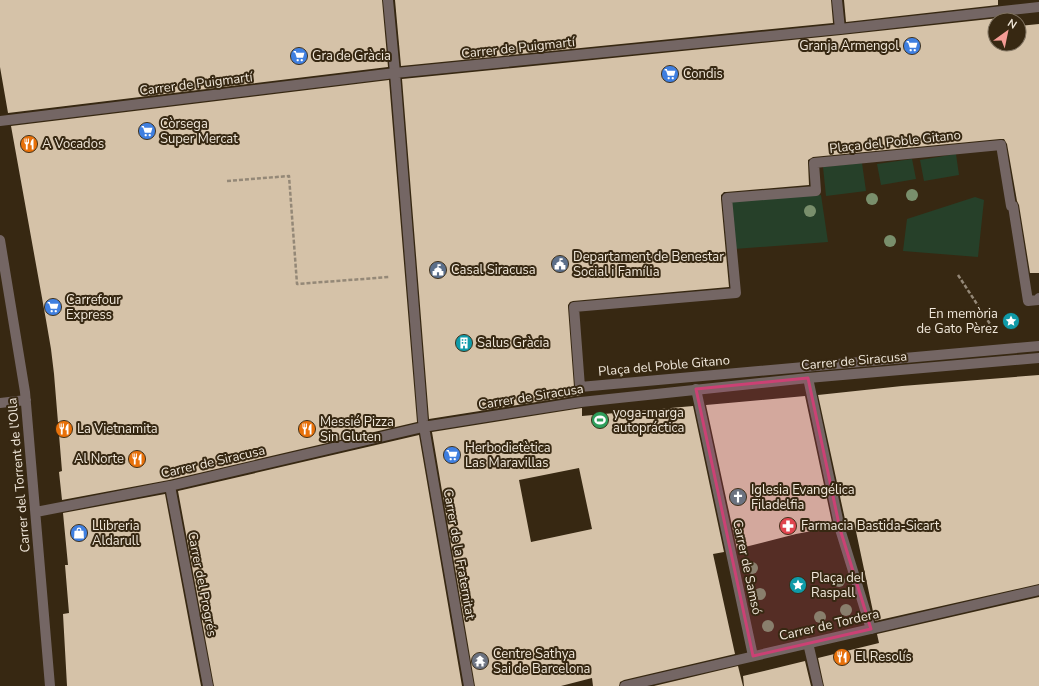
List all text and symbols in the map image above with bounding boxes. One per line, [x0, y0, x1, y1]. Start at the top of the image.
north arrow [987, 12, 1027, 52]
text: N [1005, 16, 1020, 33]
street label: Carrer de Puigmartí [460, 33, 577, 63]
supermarket icon: Granja Armengol [902, 36, 922, 56]
place label: Granja Armengol [799, 37, 899, 55]
supermarket icon: Gra de Gràcia [289, 46, 309, 66]
place label: Gra de Gràcia [312, 47, 391, 65]
supermarket icon: Condis [660, 64, 680, 84]
place label: Condis [683, 65, 723, 83]
street label: Carrer de Puigmartí [138, 68, 255, 100]
place label: Còrsega Super Mercat [160, 115, 238, 148]
supermarket icon: Còrsega Super Mercat [137, 121, 157, 141]
street label: Plaça del Poble Gitano [828, 126, 962, 158]
restaurant icon: A Vocados [19, 134, 39, 154]
place label: A Vocados [42, 135, 104, 153]
place label: Departament de Benestar Social i Família [573, 248, 724, 281]
public building icon: Departament de Benestar Social i Família [550, 254, 570, 274]
public building icon: Casal Siracusa [428, 260, 448, 280]
place label: Casal Siracusa [451, 261, 536, 279]
place label: Carrefour Express [66, 291, 121, 324]
supermarket icon: Carrefour Express [43, 297, 63, 317]
place label: En memòria de Gato Pèrez [916, 305, 998, 338]
place icon: En memòria de Gato Pèrez [1001, 311, 1021, 331]
building icon: Salus Gràcia [454, 333, 474, 353]
place label: Salus Gràcia [477, 334, 549, 352]
street label: Carrer de Siracusa [800, 347, 908, 375]
street label: Plaça del Poble Gitano [597, 351, 731, 381]
street label: Carrer de Siracusa [477, 380, 585, 414]
street label: Carrer del Torrent de l'Olla [3, 397, 35, 553]
place label: yoga-marga autopráctica [613, 404, 684, 437]
sports icon: yoga-marga autopráctica [590, 410, 610, 430]
place label: Messié Pizza Sin Gluten [320, 413, 394, 446]
restaurant icon: La Vietnamita [54, 419, 74, 439]
restaurant icon: Messié Pizza Sin Gluten [297, 419, 317, 439]
place label: La Vietnamita [77, 420, 158, 438]
place label: Herbodietètica Las Maravillas [465, 439, 551, 472]
street label: Carrer de Siracusa [159, 441, 267, 483]
supermarket icon: Herbodietètica Las Maravillas [442, 445, 462, 465]
restaurant icon: Al Norte [127, 449, 147, 469]
place label: Al Norte [74, 450, 124, 468]
place label: Iglesia Evangélica Filadelfia [751, 481, 855, 514]
street label: Carrer de la Fraternitat [439, 487, 479, 621]
church icon: Iglesia Evangélica Filadelfia [728, 487, 748, 507]
pharmacy icon: Farmacia Bastida-Sicart [778, 516, 798, 536]
place label: Llibreria Aldarull [92, 517, 140, 550]
place label: Farmacia Bastida-Sicart [801, 517, 940, 535]
street label: Carrer de Samsó [728, 518, 766, 616]
shop icon: Llibreria Aldarull [69, 523, 89, 543]
street label: Carrer del Progrés [183, 530, 221, 638]
place label: Plaça del Raspall [811, 569, 865, 602]
place icon: Plaça del Raspall [788, 575, 808, 595]
street label: Carrer de Tordera [777, 605, 881, 645]
place label: Centre Sathya Sai de Barcelona [493, 645, 590, 678]
restaurant icon: El Resolís [832, 647, 852, 667]
place label: El Resolís [855, 648, 912, 666]
temple icon: Centre Sathya Sai de Barcelona [470, 651, 490, 671]

